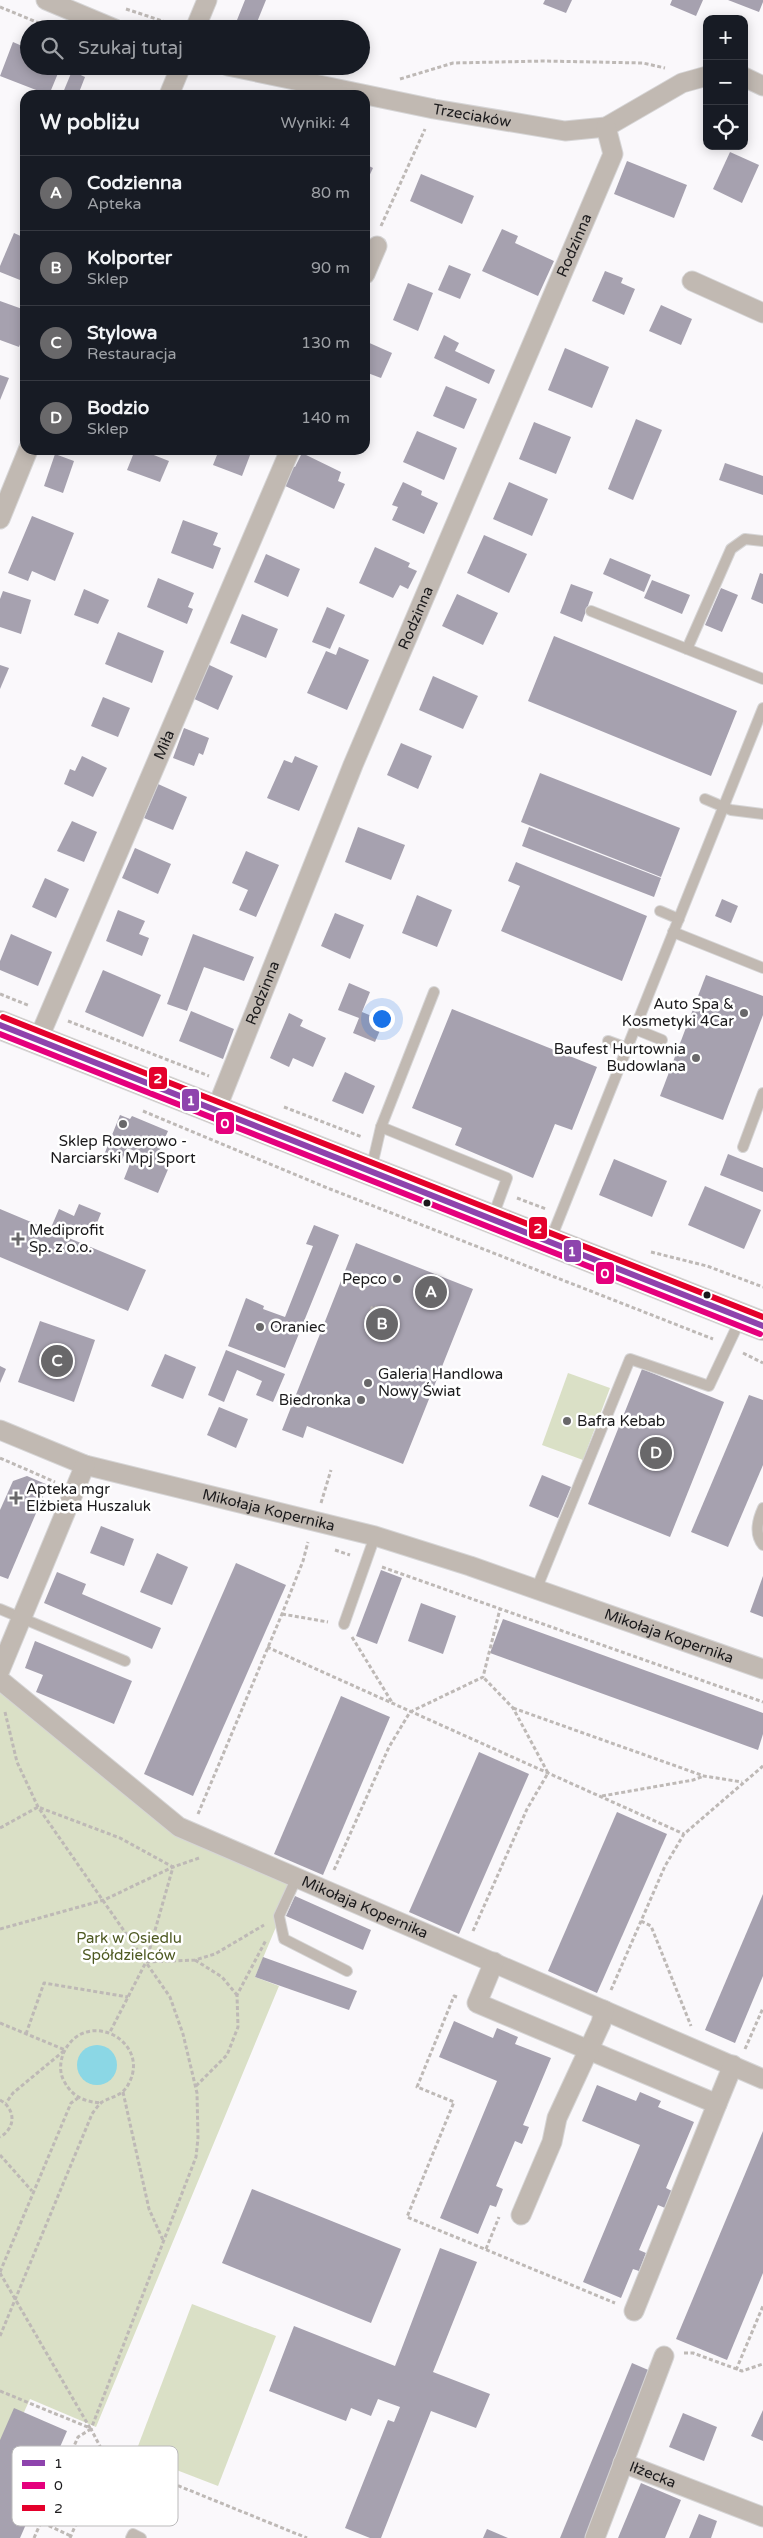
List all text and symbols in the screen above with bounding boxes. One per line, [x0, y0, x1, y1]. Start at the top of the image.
map controls [703, 15, 748, 150]
button: + [703, 15, 748, 60]
search box [20, 20, 370, 75]
icon: search [38, 34, 66, 62]
text: Szukaj tutaj [78, 37, 183, 59]
button: − [703, 60, 748, 105]
street label: Trzeciaków [432, 100, 513, 131]
button: locate [703, 105, 748, 150]
text: W pobliżu [40, 110, 140, 135]
text: Wyniki: 4 [281, 113, 350, 133]
text: Codzienna [87, 172, 182, 194]
text: A [50, 183, 62, 203]
text: 80 m [311, 183, 350, 203]
text: Apteka [87, 194, 141, 214]
street label: Rodzinna [553, 211, 596, 280]
text: Kolporter [87, 247, 172, 269]
text: B [50, 258, 62, 278]
text: 90 m [311, 258, 350, 278]
text: Sklep [87, 269, 129, 289]
text: Stylowa [87, 322, 157, 344]
text: C [50, 333, 62, 353]
text: 130 m [301, 333, 350, 353]
text: Restauracja [87, 344, 177, 364]
text: Bodzio [87, 397, 149, 419]
text: D [50, 408, 62, 428]
text: 140 m [301, 408, 350, 428]
text: Sklep [87, 419, 129, 439]
street label: Rodzinna [394, 584, 437, 652]
street label: Miła [150, 727, 178, 762]
street label: Rodzinna [242, 958, 283, 1027]
place label: Auto Spa & Kosmetyki 4Car [622, 995, 734, 1030]
your location [369, 1006, 395, 1032]
marker: Auto Spa & Kosmetyki 4Car [738, 1007, 750, 1019]
place label: Baufest Hurtownia Budowlana [554, 1040, 686, 1075]
marker: Baufest Hurtownia Budowlana [690, 1052, 702, 1064]
line badge: 2 [148, 1066, 168, 1090]
text: 2 [154, 1070, 163, 1087]
line badge: 1 [181, 1088, 200, 1112]
text: 1 [187, 1092, 195, 1109]
line badge: 0 [215, 1111, 235, 1135]
text: 0 [221, 1115, 230, 1132]
marker: Sklep Rowerowo - Narciarski Mpj Sport [117, 1118, 129, 1130]
place label: Sklep Rowerowo - Narciarski Mpj Sport [50, 1132, 196, 1167]
unlabelled marker [422, 1198, 432, 1208]
line badge: 2 [528, 1216, 548, 1240]
text: 2 [534, 1220, 543, 1237]
place label: Mediprofit Sp. z o.o. [29, 1221, 105, 1256]
marker: Mediprofit Sp. z o.o. [11, 1232, 25, 1246]
line badge: 1 [563, 1239, 582, 1263]
text: 1 [568, 1243, 576, 1260]
line badge: 0 [595, 1261, 615, 1285]
text: 0 [601, 1265, 610, 1282]
place label: Pepco [342, 1270, 387, 1288]
marker: Pepco [391, 1273, 403, 1285]
pin: A [415, 1273, 447, 1311]
unlabelled marker [702, 1290, 712, 1300]
pin: B [366, 1305, 398, 1343]
place label: Oraniec [270, 1318, 326, 1336]
marker: Oraniec [254, 1321, 266, 1333]
pin: C [41, 1342, 73, 1380]
place label: Galeria Handlowa Nowy Świat [378, 1365, 503, 1400]
marker: Galeria Handlowa Nowy Świat [362, 1377, 374, 1389]
place label: Biedronka [279, 1391, 351, 1409]
marker: Biedronka [355, 1394, 367, 1406]
place label: Bafra Kebab [577, 1412, 665, 1430]
marker: Bafra Kebab [561, 1415, 573, 1427]
pin: D [640, 1434, 672, 1472]
place label: Apteka mgr Elżbieta Huszaluk [26, 1480, 151, 1515]
street label: Mikołaja Kopernika [200, 1485, 337, 1535]
marker: Apteka mgr Elżbieta Huszaluk [10, 1492, 22, 1504]
street label: Mikołaja Kopernika [602, 1605, 736, 1667]
street label: Mikołaja Kopernika [299, 1872, 431, 1942]
park label: Park w Osiedlu Spółdzielców [76, 1929, 182, 1964]
legend [12, 2446, 178, 2526]
text: 1 [54, 2455, 63, 2472]
street label: Iłżecka [627, 2457, 679, 2492]
text: 0 [54, 2477, 63, 2494]
text: 2 [54, 2500, 63, 2517]

